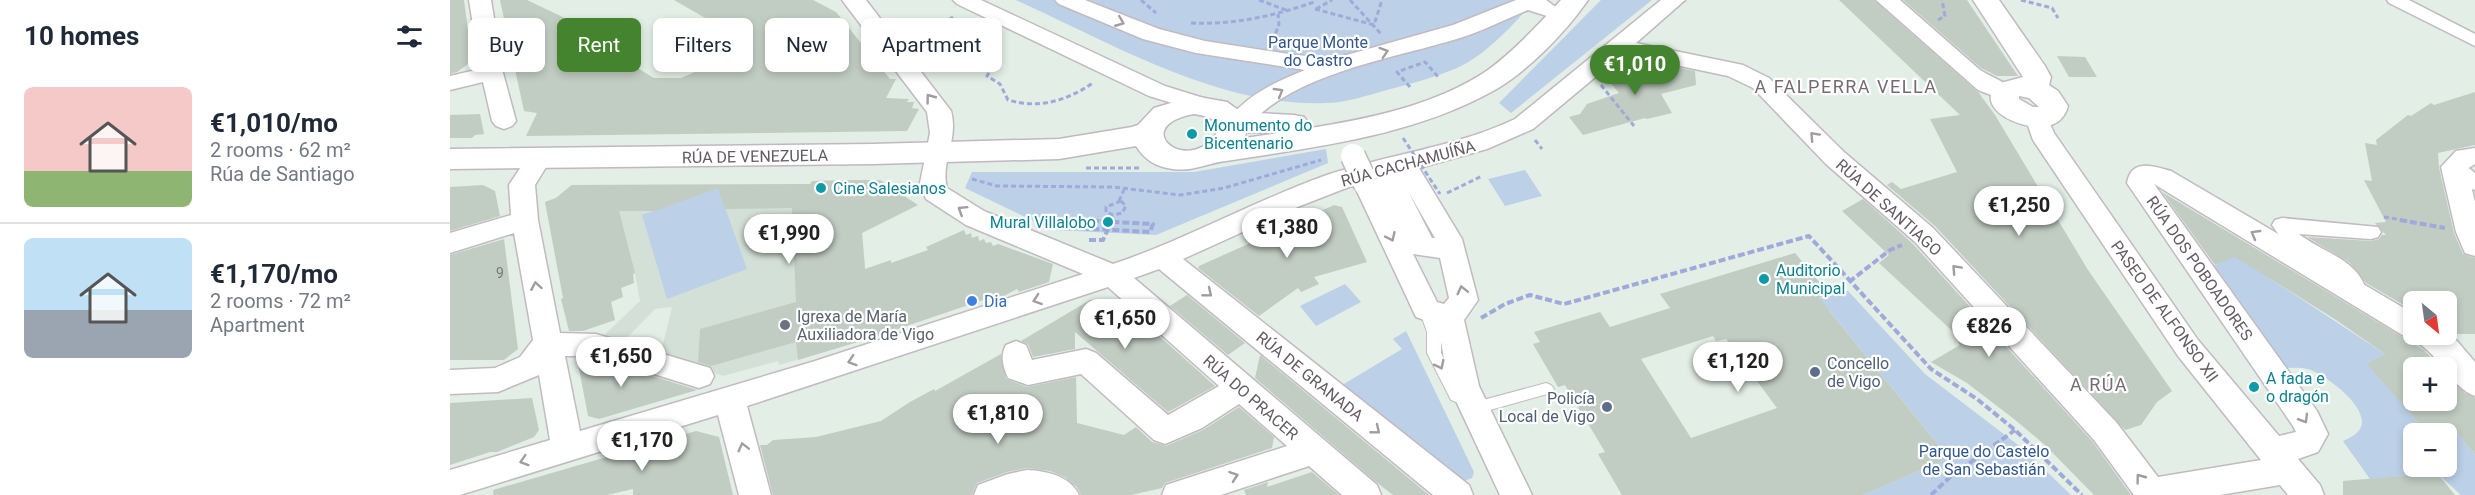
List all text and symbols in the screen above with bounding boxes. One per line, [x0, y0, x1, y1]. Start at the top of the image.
one-way arrow [1114, 15, 1125, 27]
chip: Buy [468, 18, 545, 72]
chip: Rent [557, 18, 641, 72]
chip: Filters [653, 18, 753, 72]
chip: New [765, 18, 849, 72]
chip: Apartment [861, 18, 1002, 72]
icon: filters [393, 20, 426, 53]
text: 10 homes [24, 21, 139, 51]
park label: Parque Monte do Castro [1268, 33, 1368, 70]
pin: €1,010 [1586, 45, 1684, 96]
one-way arrow [1378, 46, 1389, 59]
text: €1,010 [1604, 52, 1666, 76]
district label: A FALPERRA VELLA [1754, 76, 1938, 97]
one-way arrow [1273, 88, 1283, 99]
one-way arrow [926, 94, 937, 105]
text: €1,010/mo [210, 108, 338, 138]
icon: home [72, 111, 144, 183]
place label: Monumento do Bicentenario [1204, 116, 1312, 153]
marker: Monumento do Bicentenario [1185, 127, 1199, 141]
one-way arrow [1810, 132, 1821, 143]
street label: RÚA CACHAMUÍÑA [1339, 135, 1478, 191]
text: 2 rooms · 62 m² [210, 138, 351, 162]
street label: RÚA DE VENEZUELA [682, 146, 829, 167]
street label: RÚA DE SANTIAGO [1832, 155, 1945, 260]
text: Rúa de Santiago [210, 162, 355, 186]
place label: Cine Salesianos [833, 179, 946, 198]
marker: Cine Salesianos [814, 181, 828, 195]
pin: €1,250 [1970, 186, 2068, 237]
street label: RÚA DOS POBOADORES [2143, 192, 2257, 344]
text: €1,250 [1988, 193, 2050, 217]
one-way arrow [958, 205, 968, 217]
pin: €1,380 [1238, 208, 1336, 259]
place label: Mural Villalobo [990, 213, 1096, 232]
pin: €1,990 [740, 214, 838, 265]
marker: Mural Villalobo [1101, 215, 1115, 229]
text: €1,380 [1256, 215, 1318, 239]
text: €1,990 [758, 221, 820, 245]
one-way arrow [2251, 229, 2261, 241]
one-way arrow [1384, 231, 1396, 242]
street label: PASEO DE ALFONSO XII [2107, 237, 2222, 386]
text: €1,170/mo [210, 259, 338, 289]
place label: Auditorio Municipal [1776, 261, 1845, 298]
icon: home [72, 262, 144, 334]
house number: 9 [496, 265, 504, 281]
one-way arrow [1952, 266, 1963, 276]
marker: Auditorio Municipal [1757, 272, 1771, 286]
one-way arrow [530, 281, 543, 291]
one-way arrow [1456, 285, 1469, 295]
one-way arrow [1201, 286, 1212, 297]
text: 2 rooms · 72 m² [210, 289, 351, 313]
north arrow [2403, 291, 2457, 345]
map controls [2403, 291, 2457, 477]
place label: Dia [984, 292, 1007, 311]
one-way arrow [1032, 292, 1042, 305]
marker: Dia [965, 294, 979, 308]
pin: €1,650 [1076, 299, 1174, 350]
text: €1,650 [1094, 306, 1156, 330]
place label: Igrexa de María Auxiliadora de Vigo [797, 307, 934, 344]
pin: €826 [1953, 307, 2025, 358]
text: Apartment [210, 313, 305, 337]
text: €826 [1966, 314, 2012, 338]
marker: Igrexa de María Auxiliadora de Vigo [778, 318, 792, 332]
street label: RÚA DE GRANADA [1252, 327, 1367, 426]
pin: €1,650 [572, 337, 670, 388]
pin: €1,120 [1689, 342, 1787, 393]
text: €1,650 [590, 344, 652, 368]
text: €1,120 [1707, 349, 1769, 373]
street label: RÚA DO PRACER [1199, 351, 1302, 444]
one-way arrow [847, 354, 858, 366]
place label: Concello de Vigo [1827, 354, 1889, 391]
button: + [2403, 357, 2457, 411]
one-way arrow [1433, 358, 1444, 369]
marker: Concello de Vigo [1808, 365, 1822, 379]
place label: A fada e o dragón [2266, 369, 2329, 406]
district label: A RÚA [2070, 374, 2128, 395]
marker: A fada e o dragón [2247, 380, 2261, 394]
place label: Policía Local de Vigo [1499, 389, 1595, 426]
pin: €1,810 [949, 394, 1047, 445]
marker: Policía Local de Vigo [1600, 400, 1614, 414]
text: €1,810 [967, 401, 1029, 425]
one-way arrow [2297, 413, 2309, 423]
pin: €1,170 [593, 421, 691, 472]
one-way arrow [1369, 422, 1380, 433]
button: − [2403, 423, 2457, 477]
text: €1,170 [611, 428, 673, 452]
park label: Parque do Castelo de San Sebastián [1919, 442, 2049, 479]
one-way arrow [737, 443, 750, 453]
one-way arrow [519, 454, 530, 466]
one-way arrow [1228, 471, 1239, 484]
one-way arrow [2137, 474, 2148, 485]

